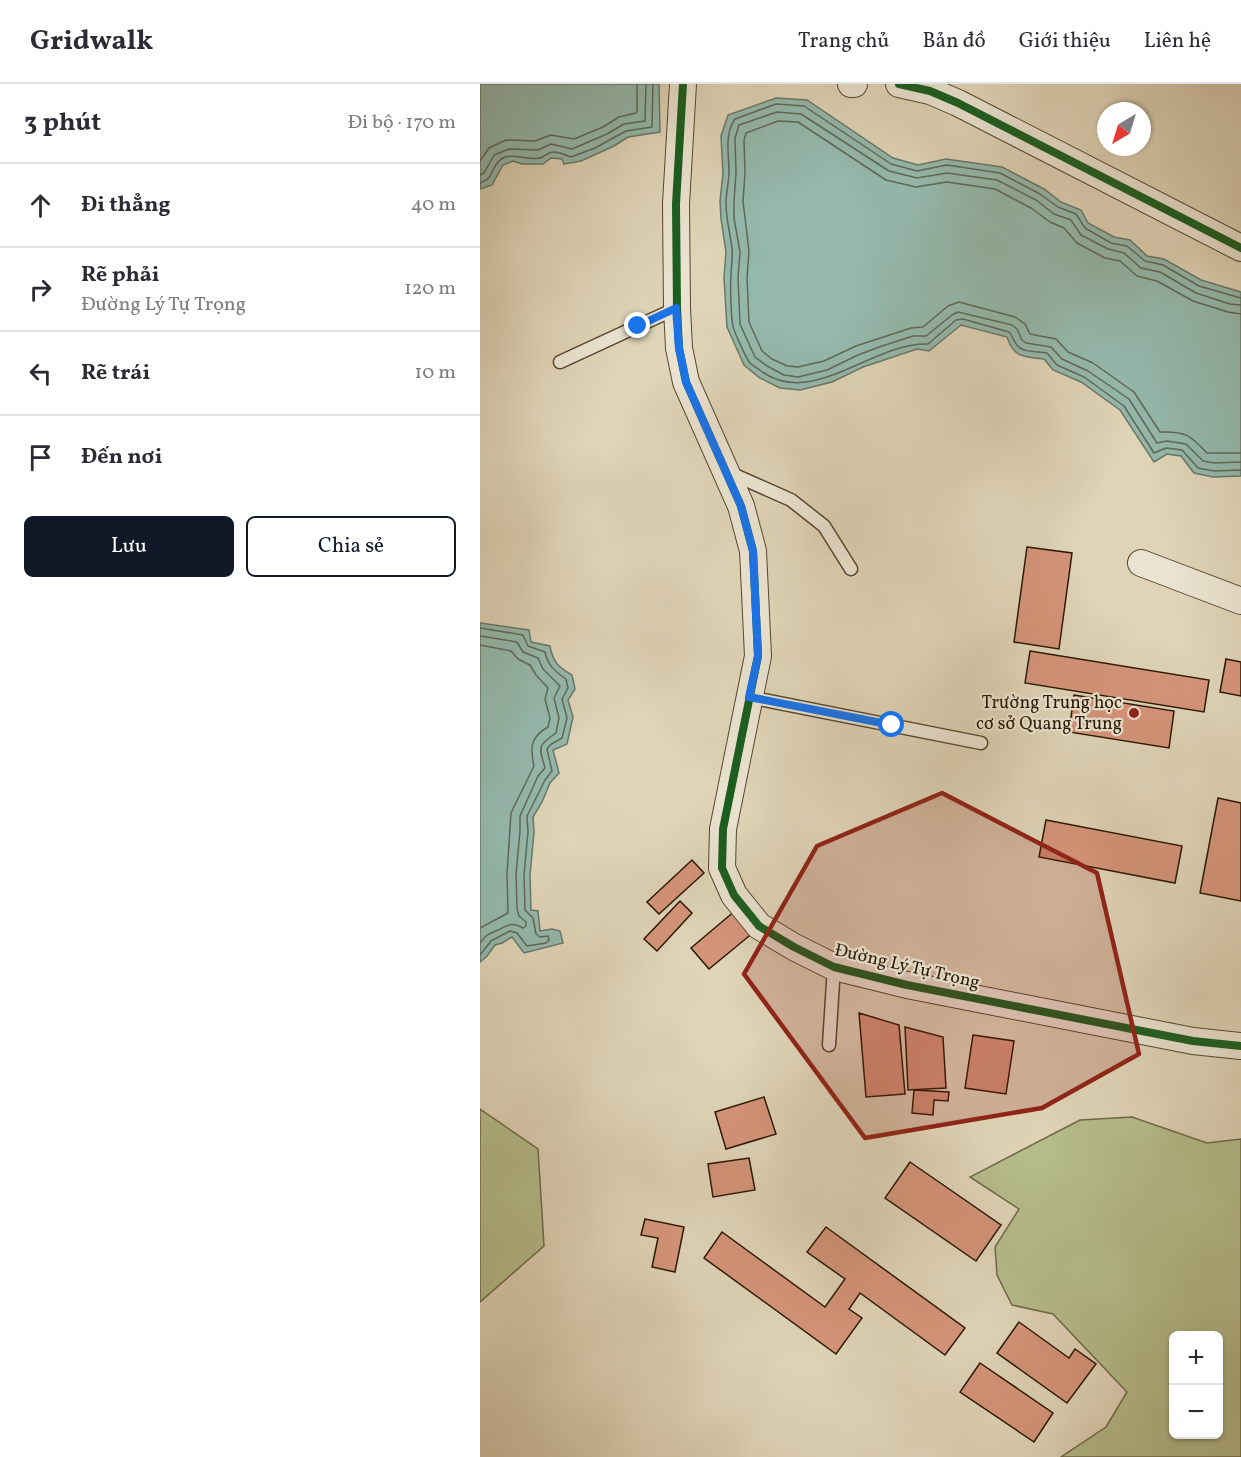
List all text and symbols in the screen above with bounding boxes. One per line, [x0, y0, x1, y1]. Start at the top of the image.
text: Gridwalk [30, 22, 153, 61]
text: Trang chủ [798, 27, 889, 56]
text: Bản đồ [922, 27, 986, 56]
text: Giới thiệu [1019, 27, 1111, 56]
text: Liên hệ [1144, 27, 1211, 56]
north arrow [1097, 102, 1151, 156]
text: 3 phút [24, 105, 101, 141]
text: Đi bộ · 170 m [348, 109, 456, 137]
icon: ahead [24, 189, 57, 222]
text: Đi thẳng [81, 190, 171, 221]
text: 40 m [411, 191, 456, 219]
text: Rẽ phải [81, 260, 160, 291]
icon: right [24, 273, 57, 306]
text: 120 m [404, 275, 456, 303]
text: Đường Lý Tự Trọng [81, 291, 246, 319]
route end [624, 312, 650, 338]
icon: left [24, 357, 57, 390]
text: Rẽ trái [81, 358, 150, 389]
text: 10 m [415, 359, 456, 387]
icon: arrive [24, 441, 57, 474]
text: Đến nơi [81, 442, 163, 473]
button: Lưu [24, 516, 234, 577]
button: Chia sẻ [246, 516, 456, 577]
place label: Trường Trung học cơ sở Quang Trung [976, 691, 1122, 737]
marker: Trường Trung học cơ sở Quang Trung [1127, 706, 1141, 720]
route start [878, 711, 904, 737]
street label: Đường Lý Tự Trọng [832, 938, 982, 996]
map controls [1169, 1331, 1223, 1439]
button: + [1169, 1331, 1223, 1385]
button: − [1169, 1385, 1223, 1439]

